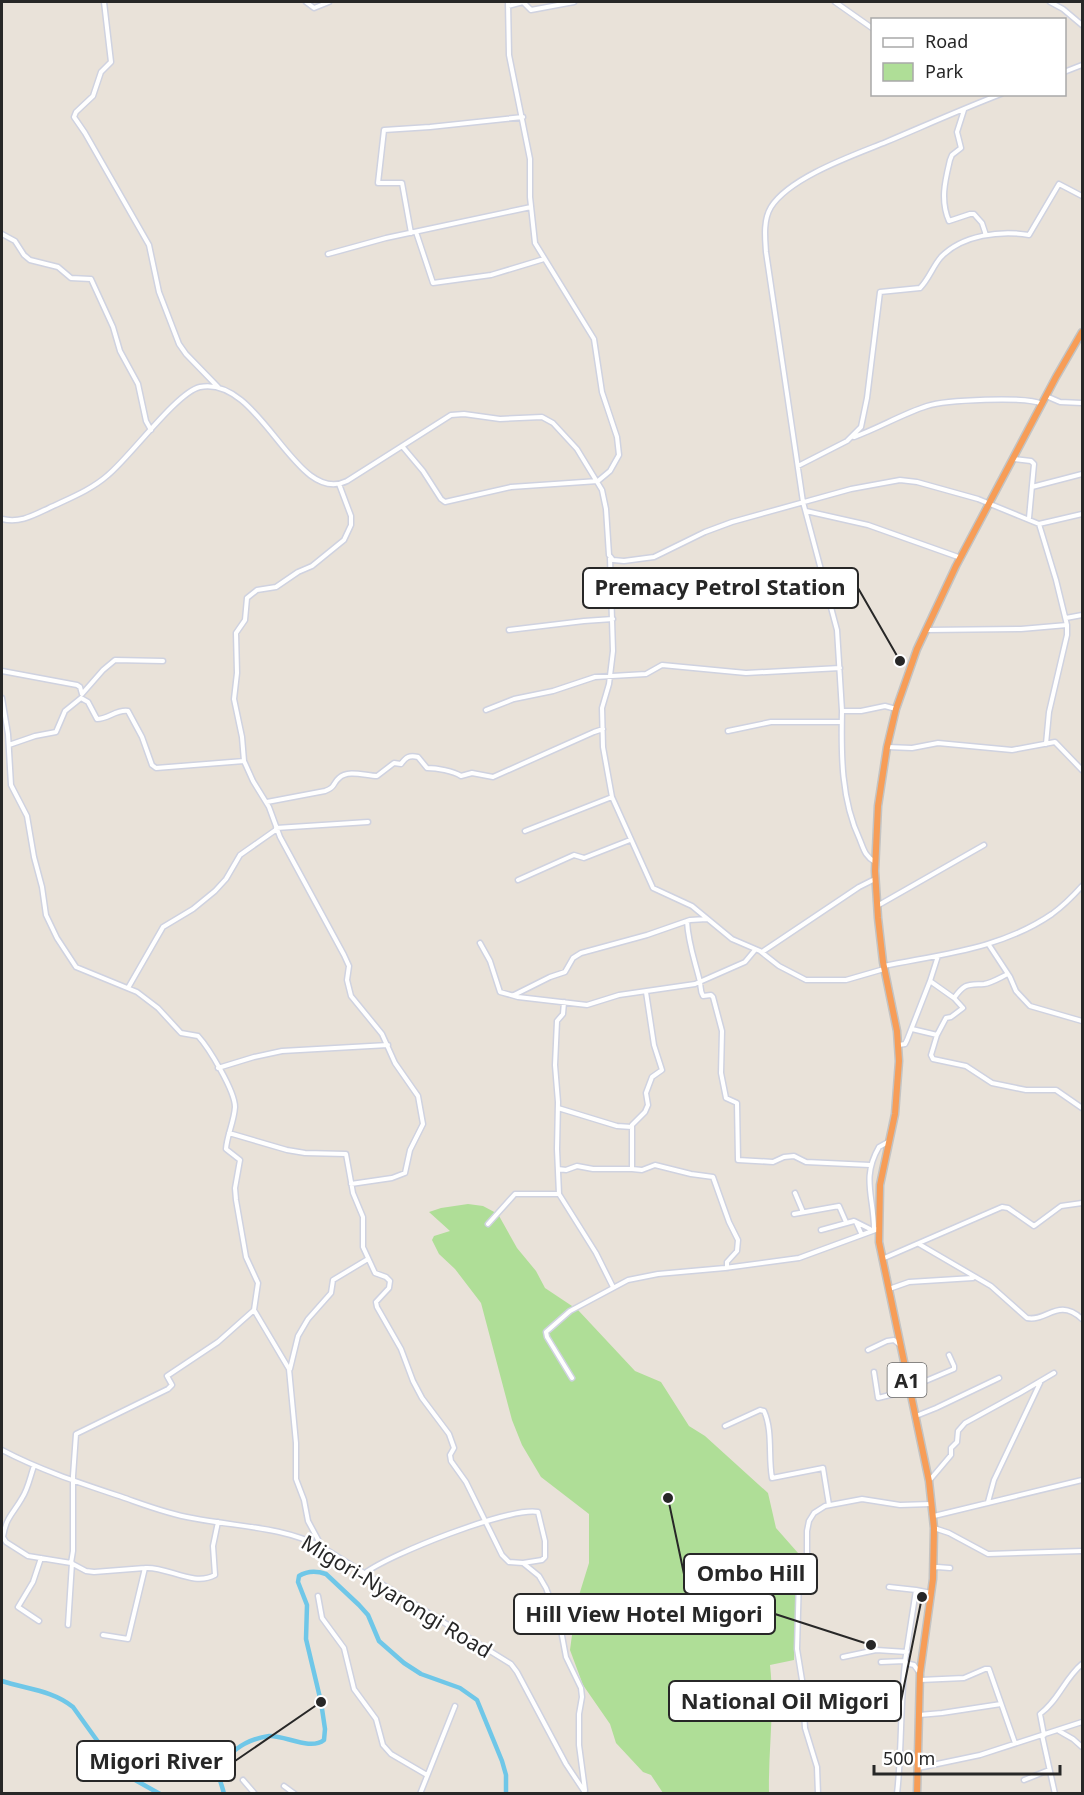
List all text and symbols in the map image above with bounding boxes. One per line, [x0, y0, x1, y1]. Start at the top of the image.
legend [871, 18, 1066, 96]
text: Road [925, 29, 968, 53]
text: Park [925, 59, 963, 83]
callout: Premacy Petrol Station [583, 568, 858, 608]
text: Premacy Petrol Station [594, 571, 846, 601]
road number: A1 [888, 1363, 926, 1397]
street label: Migori-Nyarongi Road [297, 1528, 497, 1664]
callout: Ombo Hill [684, 1554, 817, 1594]
text: Ombo Hill [697, 1557, 805, 1587]
callout: Hill View Hotel Migori [514, 1594, 775, 1634]
text: Hill View Hotel Migori [525, 1598, 763, 1628]
callout: National Oil Migori [669, 1681, 901, 1721]
text: National Oil Migori [681, 1685, 889, 1715]
scale bar [874, 1738, 1060, 1776]
callout: Migori River [77, 1741, 235, 1781]
text: Migori River [89, 1745, 223, 1775]
text: 500 m [883, 1746, 935, 1770]

